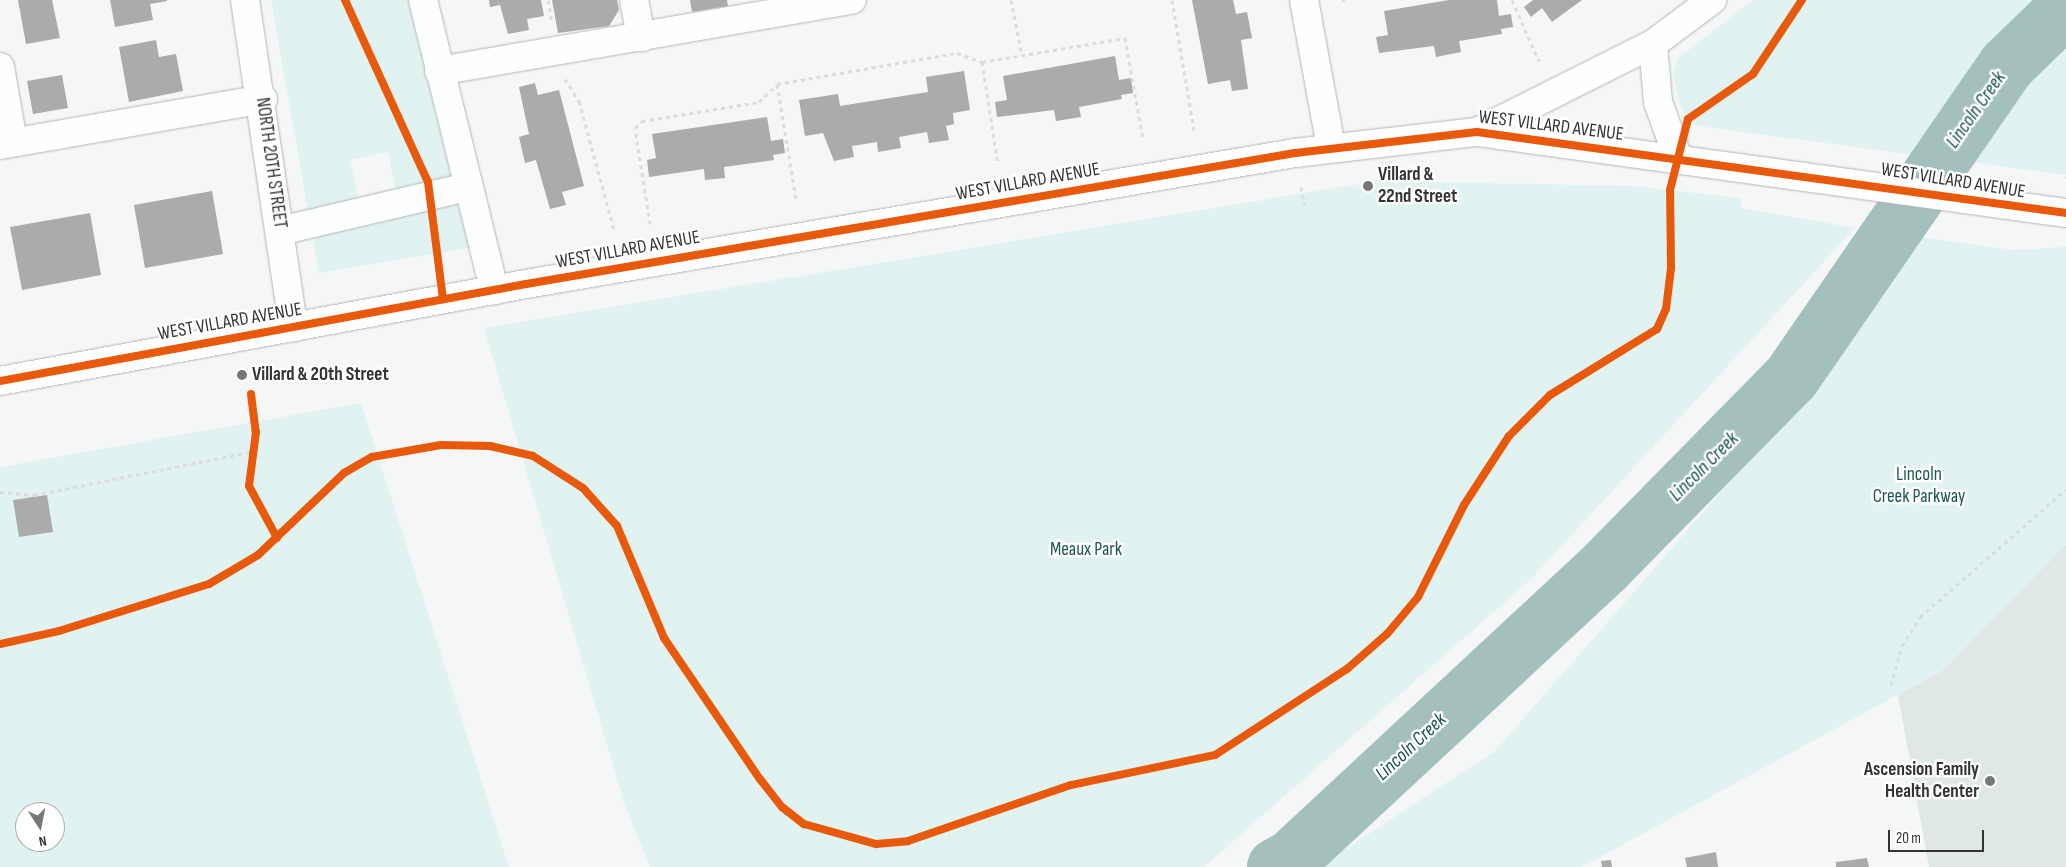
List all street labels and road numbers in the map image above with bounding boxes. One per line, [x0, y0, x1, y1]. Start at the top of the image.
street label: NORTH 20TH STREET [251, 96, 291, 230]
street label: WEST VILLARD AVENUE [1477, 106, 1625, 146]
street label: WEST VILLARD AVENUE [954, 158, 1102, 206]
street label: WEST VILLARD AVENUE [1879, 158, 2027, 204]
street label: WEST VILLARD AVENUE [554, 226, 702, 274]
street label: WEST VILLARD AVENUE [156, 298, 304, 346]

